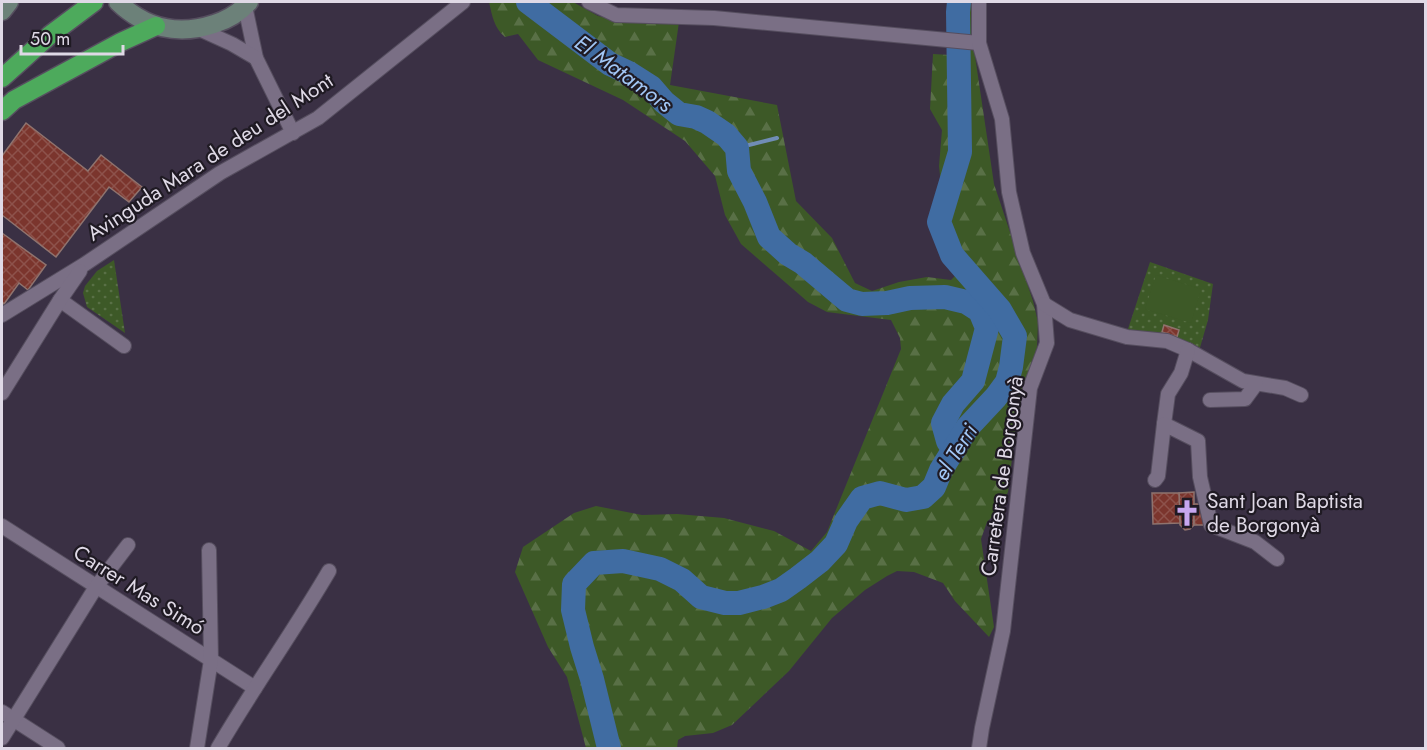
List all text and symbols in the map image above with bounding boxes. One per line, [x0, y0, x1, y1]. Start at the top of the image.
scale bar [21, 18, 123, 56]
text: 50 m [30, 26, 70, 52]
water label: El Matamors [568, 26, 680, 120]
street label: Avinguda Mara de deu del Mont [81, 66, 339, 248]
street label: Carretera de Borgonyà [973, 374, 1031, 578]
water label: el Terri [925, 417, 985, 487]
place label: Sant Joan Baptista de Borgonyà [1207, 486, 1363, 540]
church icon: Sant Joan Baptista de Borgonyà [1172, 498, 1202, 528]
street label: Carrer Mas Simó [68, 538, 210, 642]

